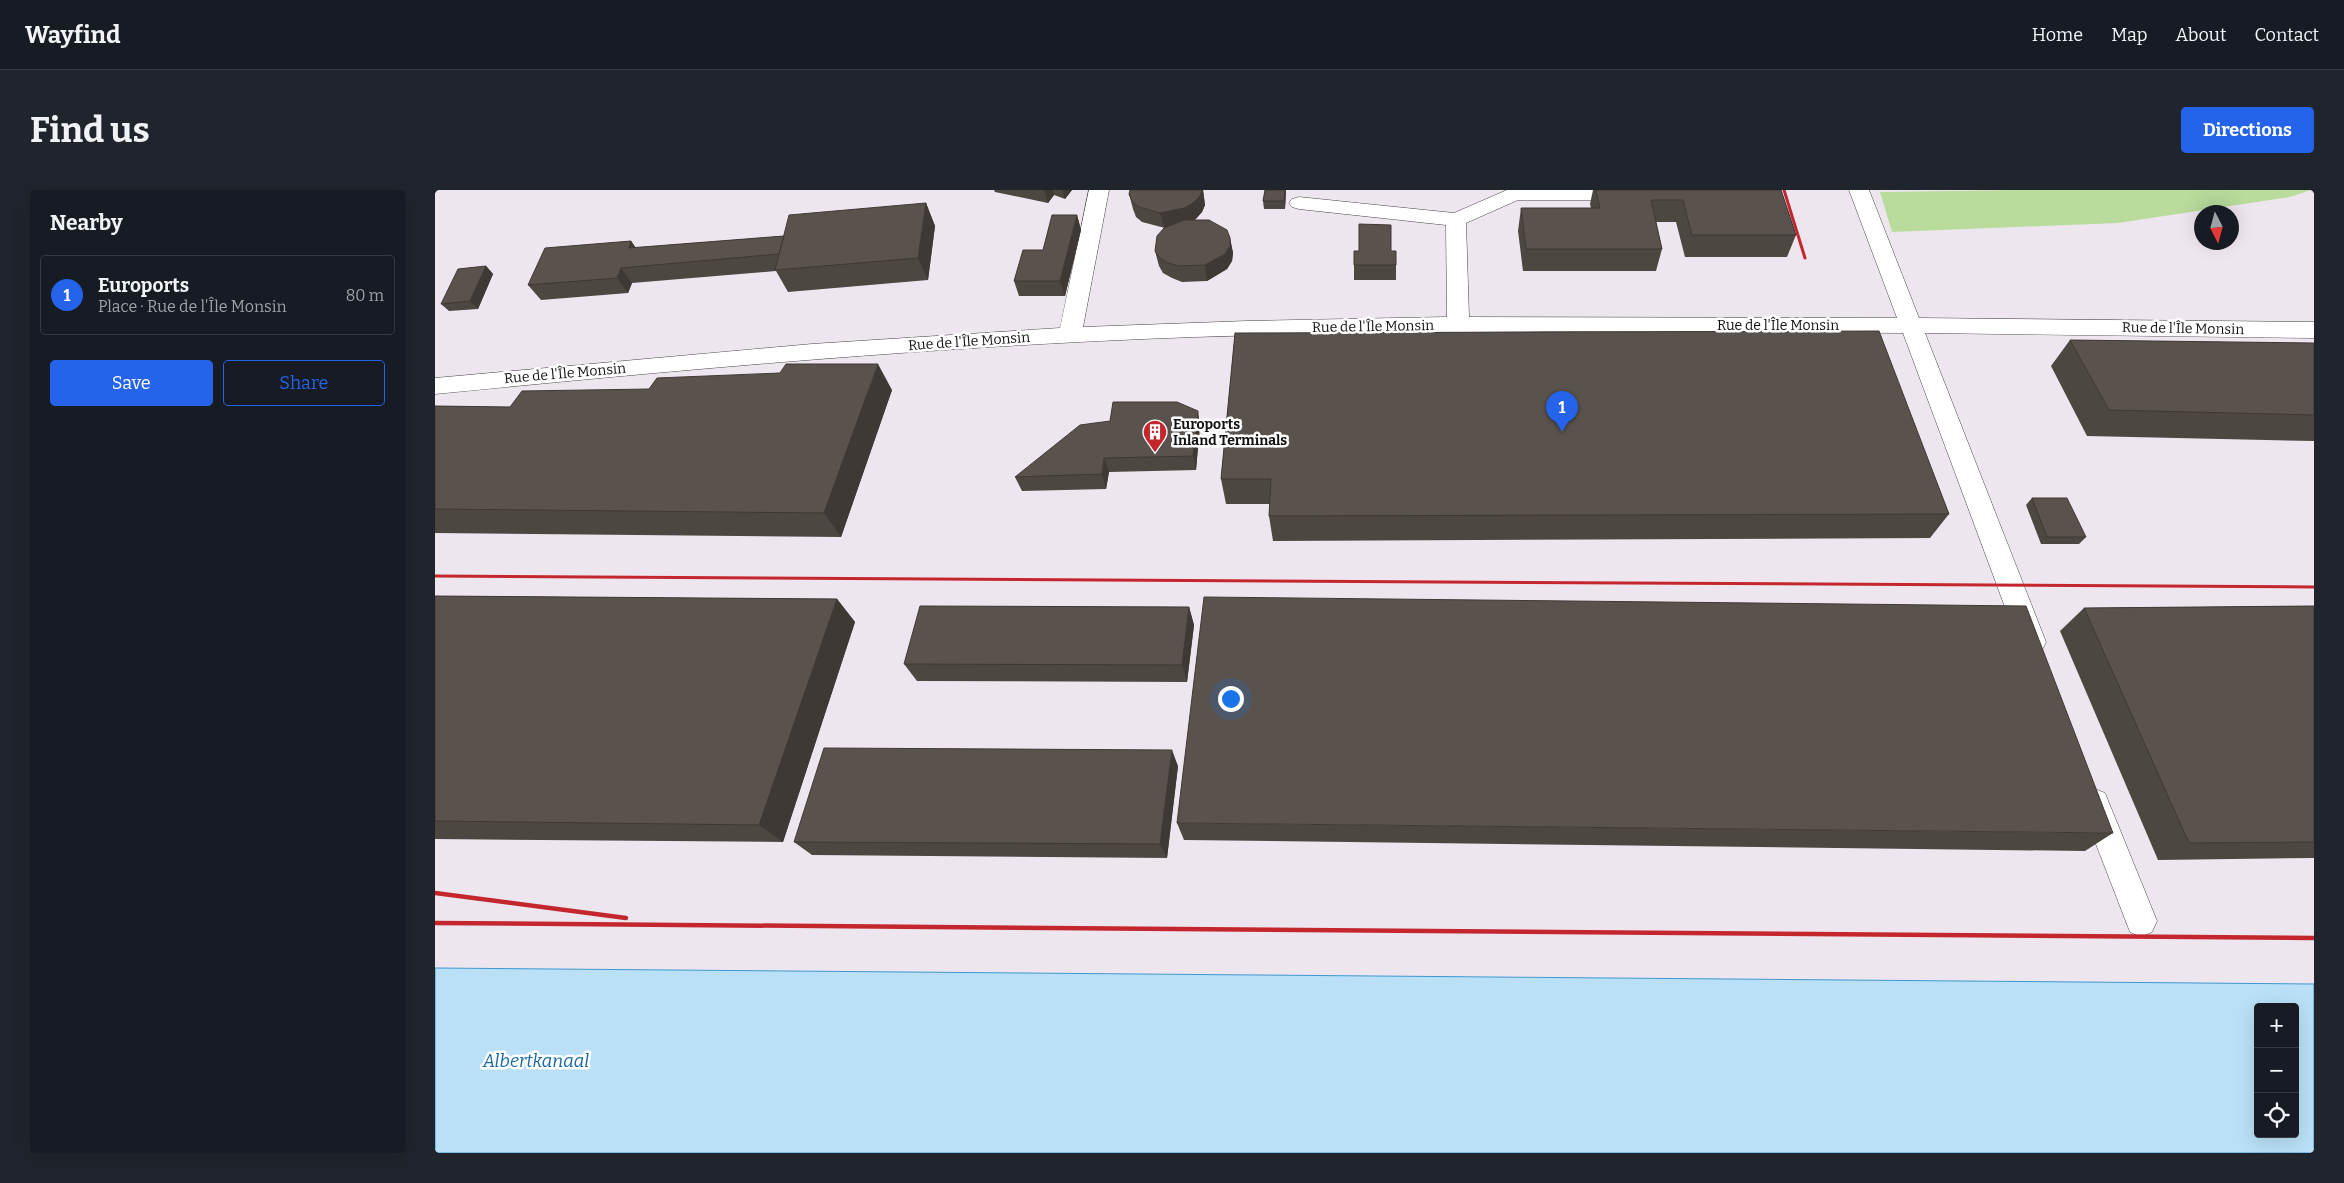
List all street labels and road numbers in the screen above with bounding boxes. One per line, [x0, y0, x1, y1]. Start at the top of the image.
street label: Rue de l'Île Monsin [1312, 316, 1434, 336]
street label: Rue de l'Île Monsin [1717, 316, 1839, 334]
street label: Rue de l'Île Monsin [2122, 318, 2244, 338]
street label: Rue de l'Île Monsin [907, 328, 1031, 354]
street label: Rue de l'Île Monsin [503, 359, 627, 387]

